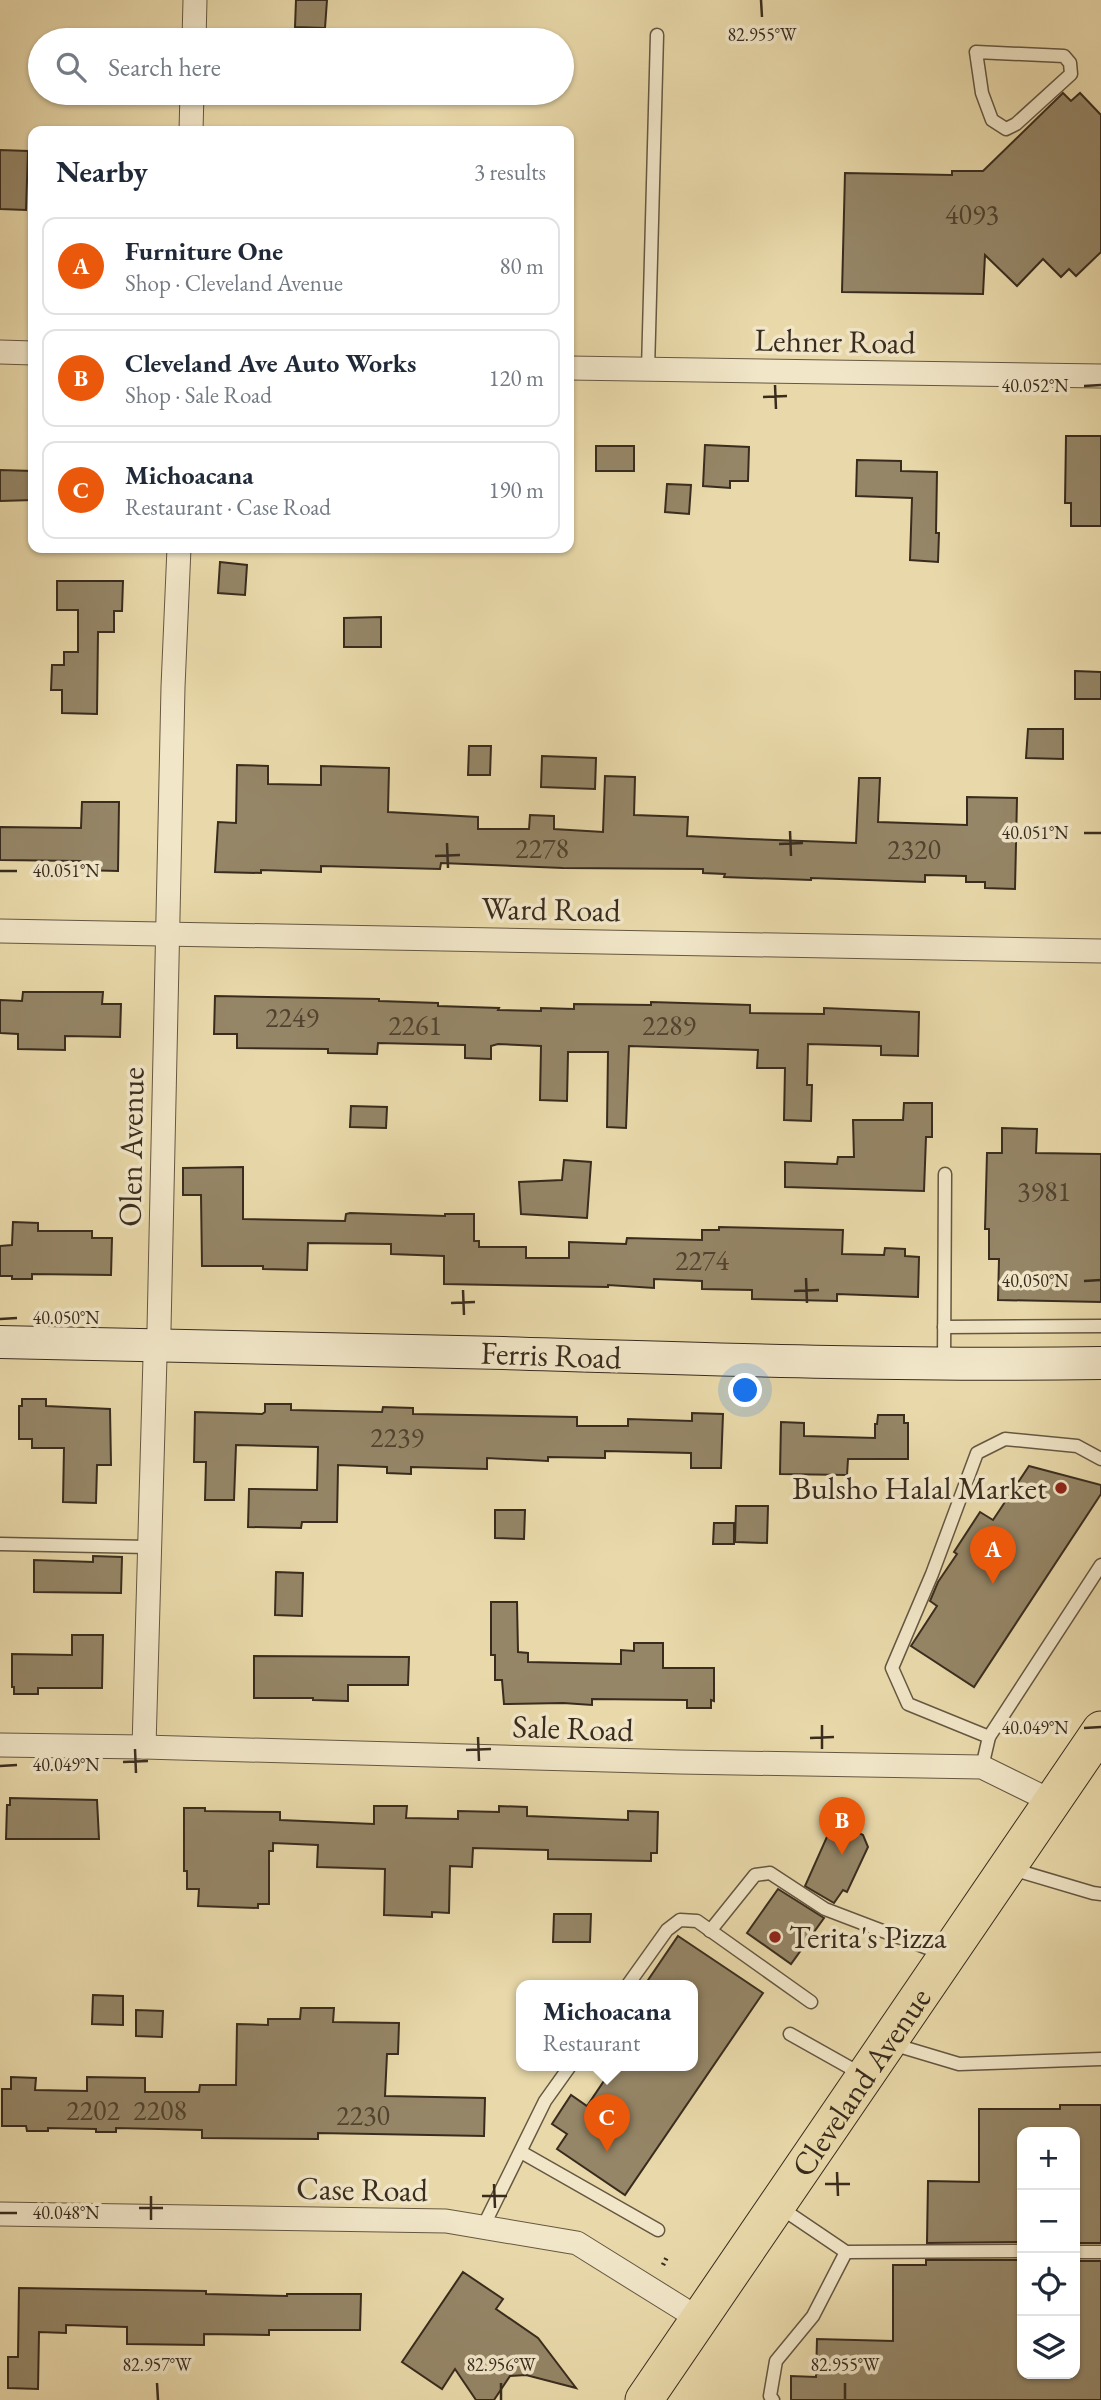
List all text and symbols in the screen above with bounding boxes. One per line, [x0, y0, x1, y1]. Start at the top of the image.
text: 82.955°W [727, 23, 797, 46]
search box [28, 28, 574, 105]
icon: search [52, 48, 90, 86]
text: Search here [108, 50, 221, 84]
text: Nearby [56, 152, 148, 191]
text: 3 results [474, 157, 546, 187]
house number: 4093 [945, 196, 999, 232]
text: Furniture One [125, 234, 283, 268]
text: A [73, 251, 89, 281]
text: 80 m [499, 251, 544, 281]
text: Shop · Cleveland Avenue [125, 268, 343, 298]
street label: Lehner Road [754, 319, 917, 363]
text: Cleveland Ave Auto Works [125, 346, 416, 380]
text: B [74, 363, 88, 393]
text: 120 m [488, 363, 544, 393]
text: 40.052°N [1002, 374, 1069, 397]
text: Shop · Sale Road [125, 380, 272, 410]
text: Michoacana [125, 458, 254, 492]
text: C [73, 475, 89, 505]
text: 190 m [488, 475, 544, 505]
text: Restaurant · Case Road [125, 492, 331, 522]
text: 40.051°N [1002, 821, 1069, 844]
house number: 2278 [515, 830, 569, 866]
house number: 2320 [887, 831, 941, 867]
text: 40.051°N [33, 859, 100, 882]
street label: Ward Road [481, 887, 622, 931]
house number: 2249 [265, 999, 319, 1035]
house number: 2261 [388, 1007, 442, 1043]
house number: 2289 [642, 1007, 696, 1043]
street label: Olen Avenue [109, 1067, 153, 1227]
house number: 3981 [1017, 1173, 1071, 1209]
house number: 2274 [675, 1242, 729, 1278]
text: 40.050°N [1002, 1269, 1069, 1292]
text: 40.050°N [33, 1306, 100, 1329]
street label: Ferris Road [480, 1332, 623, 1378]
your location [728, 1373, 762, 1407]
house number: 2239 [370, 1419, 424, 1455]
place label: Bulsho Halal Market [792, 1467, 1047, 1509]
marker: Bulsho Halal Market [1053, 1480, 1069, 1496]
pin: A [970, 1526, 1016, 1584]
street label: Sale Road [512, 1705, 635, 1751]
text: 40.049°N [1002, 1716, 1069, 1739]
text: 40.049°N [33, 1753, 100, 1776]
pin: B [819, 1797, 865, 1855]
place label: Terita's Pizza [789, 1916, 947, 1958]
marker: Terita's Pizza [767, 1929, 783, 1945]
street label: Cleveland Avenue [781, 1979, 940, 2185]
popup [516, 1980, 698, 2071]
text: Michoacana [543, 1994, 671, 2028]
text: Restaurant [543, 2028, 640, 2058]
house number: 2202 [66, 2092, 120, 2128]
house number: 2208 [133, 2092, 187, 2128]
pin: C [584, 2094, 630, 2152]
house number: 2230 [336, 2097, 390, 2133]
map controls [1017, 2127, 1080, 2379]
button: + [1017, 2127, 1080, 2190]
street label: Case Road [296, 2167, 429, 2211]
button: − [1017, 2190, 1080, 2253]
text: 40.048°N [33, 2201, 100, 2224]
button: locate [1017, 2253, 1080, 2316]
button: layers [1017, 2316, 1080, 2379]
text: 82.957°W [122, 2353, 192, 2376]
text: 82.956°W [466, 2353, 536, 2376]
text: 82.955°W [810, 2353, 880, 2376]

